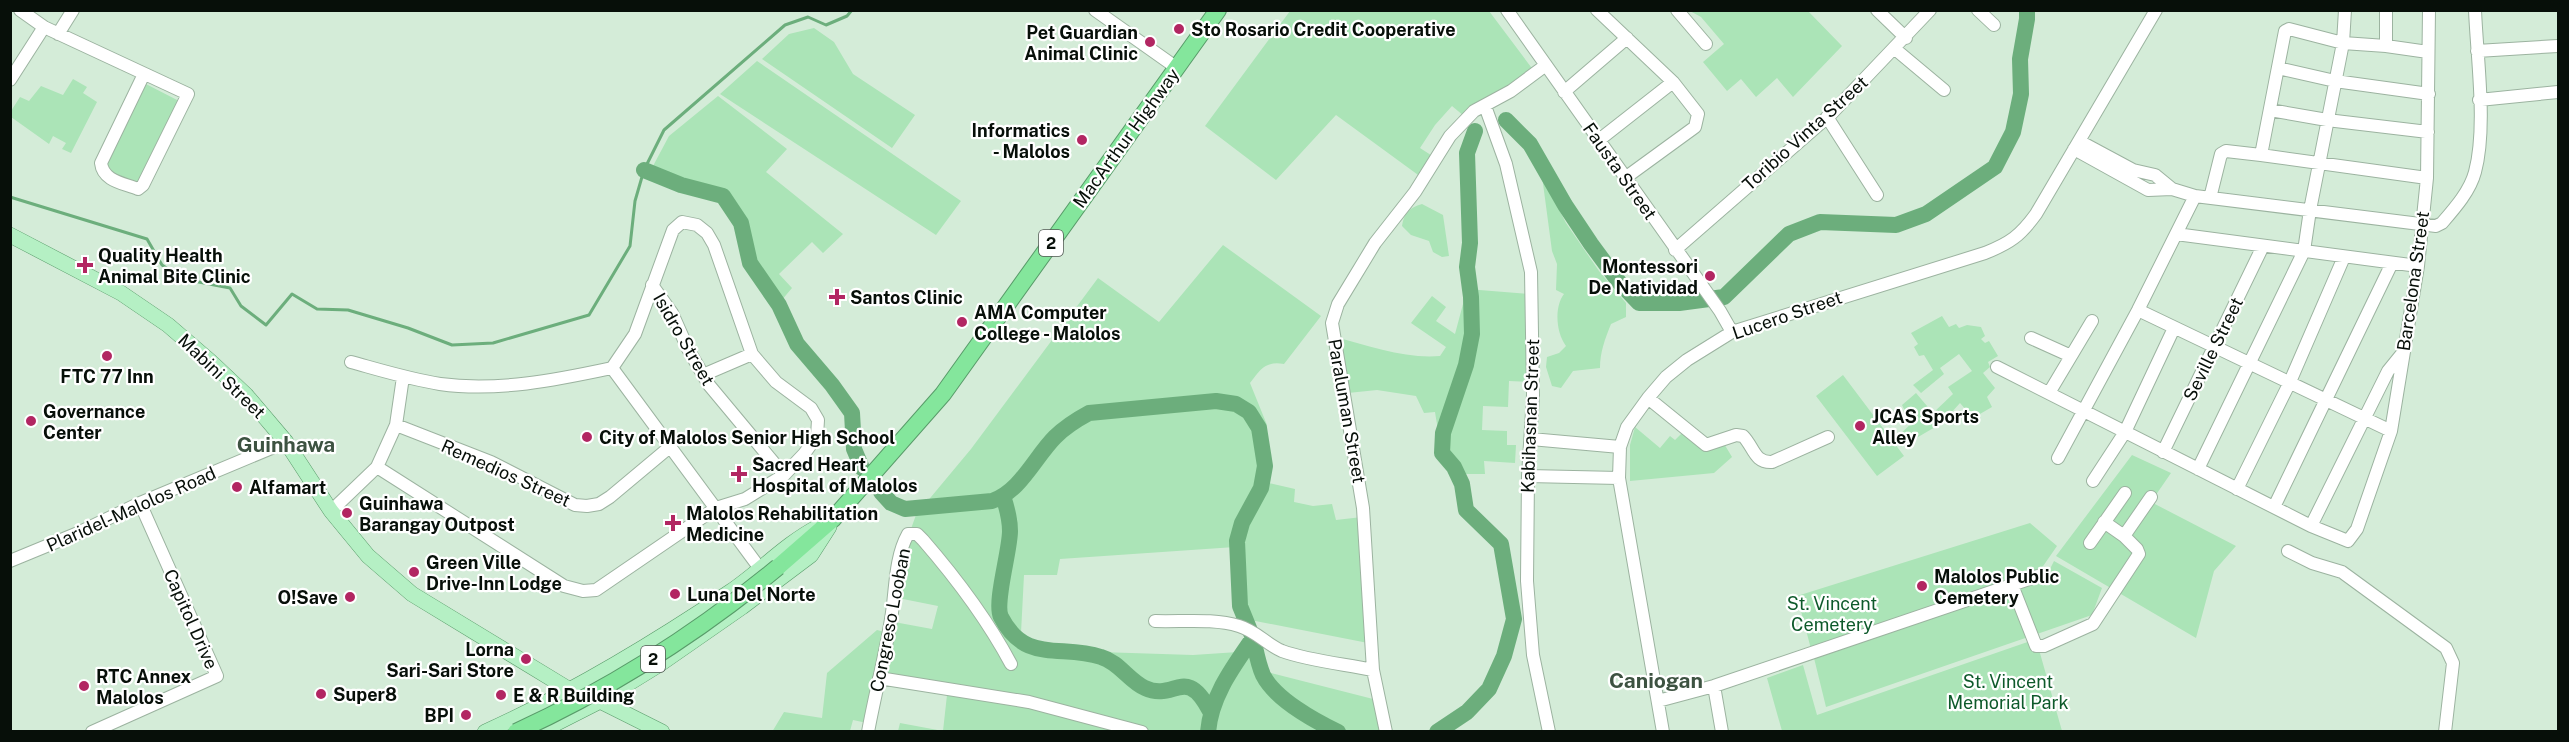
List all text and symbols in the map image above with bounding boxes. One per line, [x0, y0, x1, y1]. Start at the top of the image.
place label: Sto Rosario Credit Cooperative [1191, 19, 1456, 40]
place label: Pet Guardian Animal Clinic [1024, 22, 1138, 64]
marker: Sto Rosario Credit Cooperative [1172, 22, 1186, 36]
marker: Pet Guardian Animal Clinic [1143, 35, 1157, 49]
street label: MacArthur Highway [1068, 64, 1184, 212]
street label: Toribio Vinta Street [1738, 71, 1872, 195]
street label: Fausta Street [1579, 118, 1661, 224]
place label: Informatics - Malolos [972, 120, 1070, 162]
marker: Informatics - Malolos [1075, 133, 1089, 147]
street label: Barcelona Street [2393, 210, 2433, 352]
road number: 2 [1039, 230, 1063, 256]
place label: Quality Health Animal Bite Clinic [98, 245, 251, 287]
marker: Quality Health Animal Bite Clinic [76, 256, 94, 274]
place label: Montessori De Natividad [1588, 256, 1698, 298]
marker: Montessori De Natividad [1703, 269, 1717, 283]
street label: Lucero Street [1729, 286, 1845, 344]
place label: Santos Clinic [850, 287, 963, 308]
marker: Santos Clinic [828, 288, 846, 306]
street label: Isidro Street [649, 289, 719, 389]
street label: Seville Street [2179, 294, 2247, 404]
place label: AMA Computer College - Malolos [974, 302, 1120, 344]
marker: AMA Computer College - Malolos [955, 315, 969, 329]
street label: Mabini Street [174, 329, 270, 423]
street label: Paraluman Street [1324, 337, 1370, 485]
street label: Kabihasnan Street [1517, 339, 1543, 493]
marker: FTC 77 Inn [100, 349, 114, 363]
place label: FTC 77 Inn [60, 366, 154, 387]
place label: Governance Center [43, 401, 145, 443]
place label: JCAS Sports Alley [1872, 406, 1979, 448]
marker: Governance Center [24, 414, 38, 428]
marker: JCAS Sports Alley [1853, 419, 1867, 433]
place label: City of Malolos Senior High School [599, 427, 895, 448]
marker: City of Malolos Senior High School [580, 430, 594, 444]
district label: Guinhawa [237, 432, 335, 457]
street label: Remedios Street [438, 435, 574, 511]
place label: Sacred Heart Hospital of Malolos [752, 454, 918, 496]
street label: Plaridel-Malolos Road [43, 462, 219, 556]
marker: Sacred Heart Hospital of Malolos [730, 465, 748, 483]
place label: Alfamart [249, 477, 326, 498]
marker: Alfamart [230, 480, 244, 494]
place label: Guinhawa Barangay Outpost [359, 493, 515, 535]
place label: Malolos Rehabilitation Medicine [686, 503, 878, 545]
marker: Guinhawa Barangay Outpost [340, 506, 354, 520]
marker: Malolos Rehabilitation Medicine [664, 514, 682, 532]
street label: Congreso Looban [866, 546, 914, 694]
place label: Green Ville Drive-Inn Lodge [426, 552, 562, 594]
marker: Green Ville Drive-Inn Lodge [407, 565, 421, 579]
street label: Capitol Drive [160, 566, 222, 672]
place label: Malolos Public Cemetery [1934, 566, 2060, 608]
marker: Malolos Public Cemetery [1915, 579, 1929, 593]
place label: Luna Del Norte [687, 584, 816, 605]
place label: O!Save [278, 587, 338, 608]
marker: Luna Del Norte [668, 587, 682, 601]
marker: O!Save [343, 590, 357, 604]
park label: St. Vincent Cemetery [1787, 593, 1877, 635]
place label: Lorna Sari-Sari Store [386, 639, 514, 681]
road number: 2 [641, 646, 665, 672]
marker: Lorna Sari-Sari Store [519, 652, 533, 666]
place label: RTC Annex Malolos [96, 666, 191, 708]
district label: Caniogan [1609, 668, 1703, 693]
park label: St. Vincent Memorial Park [1947, 671, 2069, 713]
marker: RTC Annex Malolos [77, 679, 91, 693]
place label: Super8 [333, 684, 397, 705]
place label: E & R Building [513, 685, 634, 706]
marker: Super8 [314, 687, 328, 701]
marker: E & R Building [494, 688, 508, 702]
place label: BPI [424, 705, 454, 726]
marker: BPI [459, 708, 473, 722]

